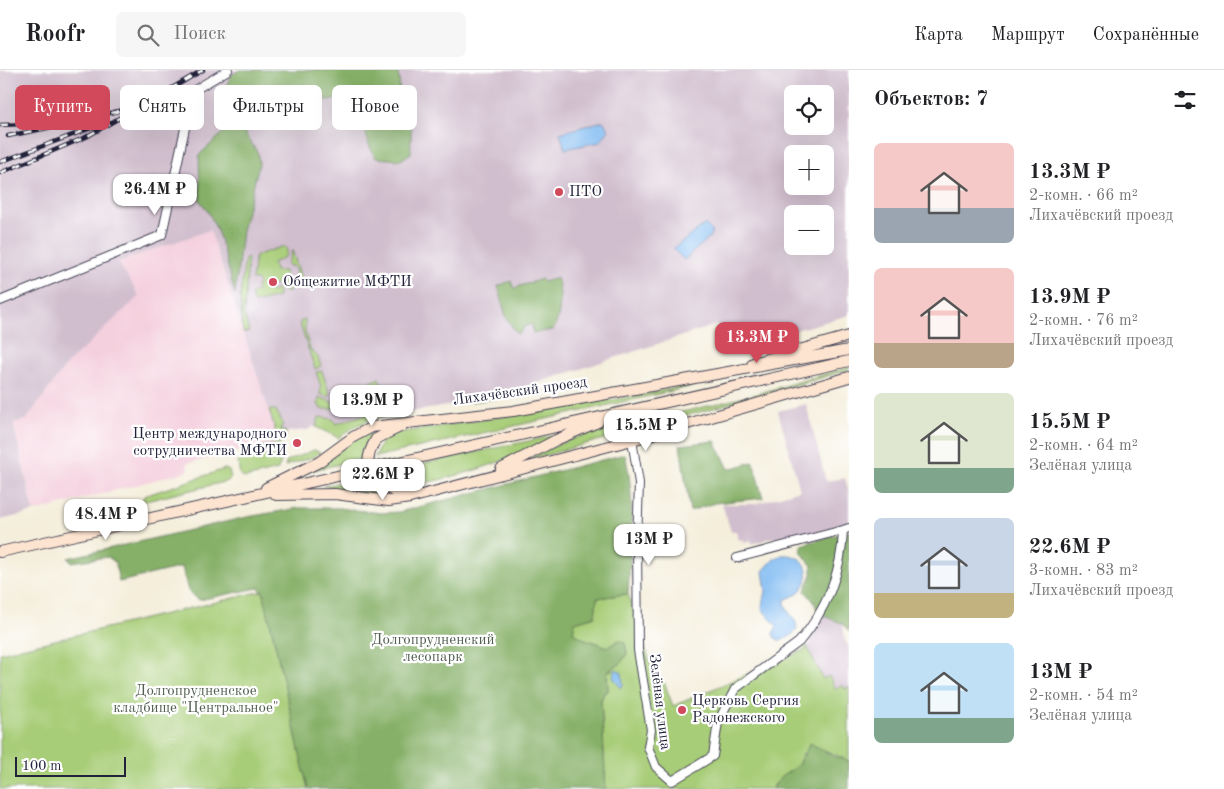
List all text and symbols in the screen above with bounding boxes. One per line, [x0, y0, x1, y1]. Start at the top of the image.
search box [116, 12, 466, 57]
icon: search [134, 21, 162, 49]
text: Roofr [25, 23, 86, 47]
text: Поиск [174, 25, 226, 44]
text: Карта [914, 26, 963, 44]
text: Маршрут [991, 26, 1065, 44]
text: Сохранённые [1093, 26, 1199, 44]
chip: Купить [15, 85, 110, 130]
chip: Снять [120, 85, 204, 130]
chip: Фильтры [214, 85, 322, 130]
chip: Новое [332, 85, 417, 130]
map controls [784, 85, 834, 255]
button: locate [784, 85, 834, 135]
icon: filters [1171, 86, 1199, 114]
text: Объектов: 7 [874, 89, 988, 110]
button: + [784, 145, 834, 195]
text: 13.3M ₽ [1029, 162, 1111, 183]
icon: home [914, 163, 974, 223]
pin: 26.4M ₽ [109, 174, 201, 216]
text: 26.4M ₽ [124, 182, 186, 198]
place label: ПТО [569, 185, 602, 200]
marker: ПТО [553, 186, 565, 198]
text: 2-комн. · 66 m² [1029, 188, 1138, 204]
button: − [784, 205, 834, 255]
text: Лихачёвский проезд [1029, 208, 1173, 224]
place label: Общежитие МФТИ [283, 275, 412, 290]
marker: Общежитие МФТИ [267, 276, 279, 288]
text: 13.9M ₽ [1029, 287, 1111, 308]
icon: home [914, 288, 974, 348]
text: 2-комн. · 76 m² [1029, 313, 1138, 329]
pin: 13.3M ₽ [711, 322, 803, 364]
text: 13.3M ₽ [726, 330, 788, 346]
text: Лихачёвский проезд [1029, 333, 1173, 349]
street label: Лихачёвский проезд [452, 375, 589, 409]
pin: 13.9M ₽ [326, 384, 418, 427]
text: 13.9M ₽ [341, 393, 403, 409]
pin: 15.5M ₽ [600, 410, 692, 452]
text: 15.5M ₽ [1029, 412, 1111, 433]
icon: home [914, 413, 974, 473]
text: 15.5M ₽ [615, 418, 677, 434]
place label: Центр международного сотрудничества МФТИ [133, 427, 287, 459]
marker: Центр международного сотрудничества МФТИ [291, 437, 303, 449]
text: 2-комн. · 64 m² [1029, 438, 1138, 454]
pin: 22.6M ₽ [337, 458, 429, 501]
text: Зелёная улица [1029, 458, 1132, 474]
text: 22.6M ₽ [352, 467, 414, 483]
pin: 48.4M ₽ [60, 498, 152, 541]
text: 48.4M ₽ [75, 507, 137, 523]
pin: 13M ₽ [614, 524, 684, 566]
text: 13M ₽ [625, 532, 673, 548]
text: 22.6M ₽ [1029, 537, 1111, 558]
icon: home [914, 538, 974, 598]
text: 3-комн. · 83 m² [1029, 563, 1138, 579]
text: Лихачёвский проезд [1029, 583, 1173, 599]
park label: Долгопрудненский лесопарк [371, 633, 495, 665]
street label: Зелёная улица [646, 653, 672, 751]
text: 13M ₽ [1029, 662, 1093, 683]
icon: home [914, 663, 974, 723]
park label: Долгопрудненское кладбище "Центральное" [113, 684, 279, 716]
text: 2-комн. · 54 m² [1029, 688, 1138, 704]
place label: Церковь Сергия Радонежского [692, 694, 799, 726]
marker: Церковь Сергия Радонежского [676, 704, 688, 716]
text: Зелёная улица [1029, 708, 1132, 724]
scale bar [15, 754, 126, 777]
text: 100 m [22, 759, 61, 773]

